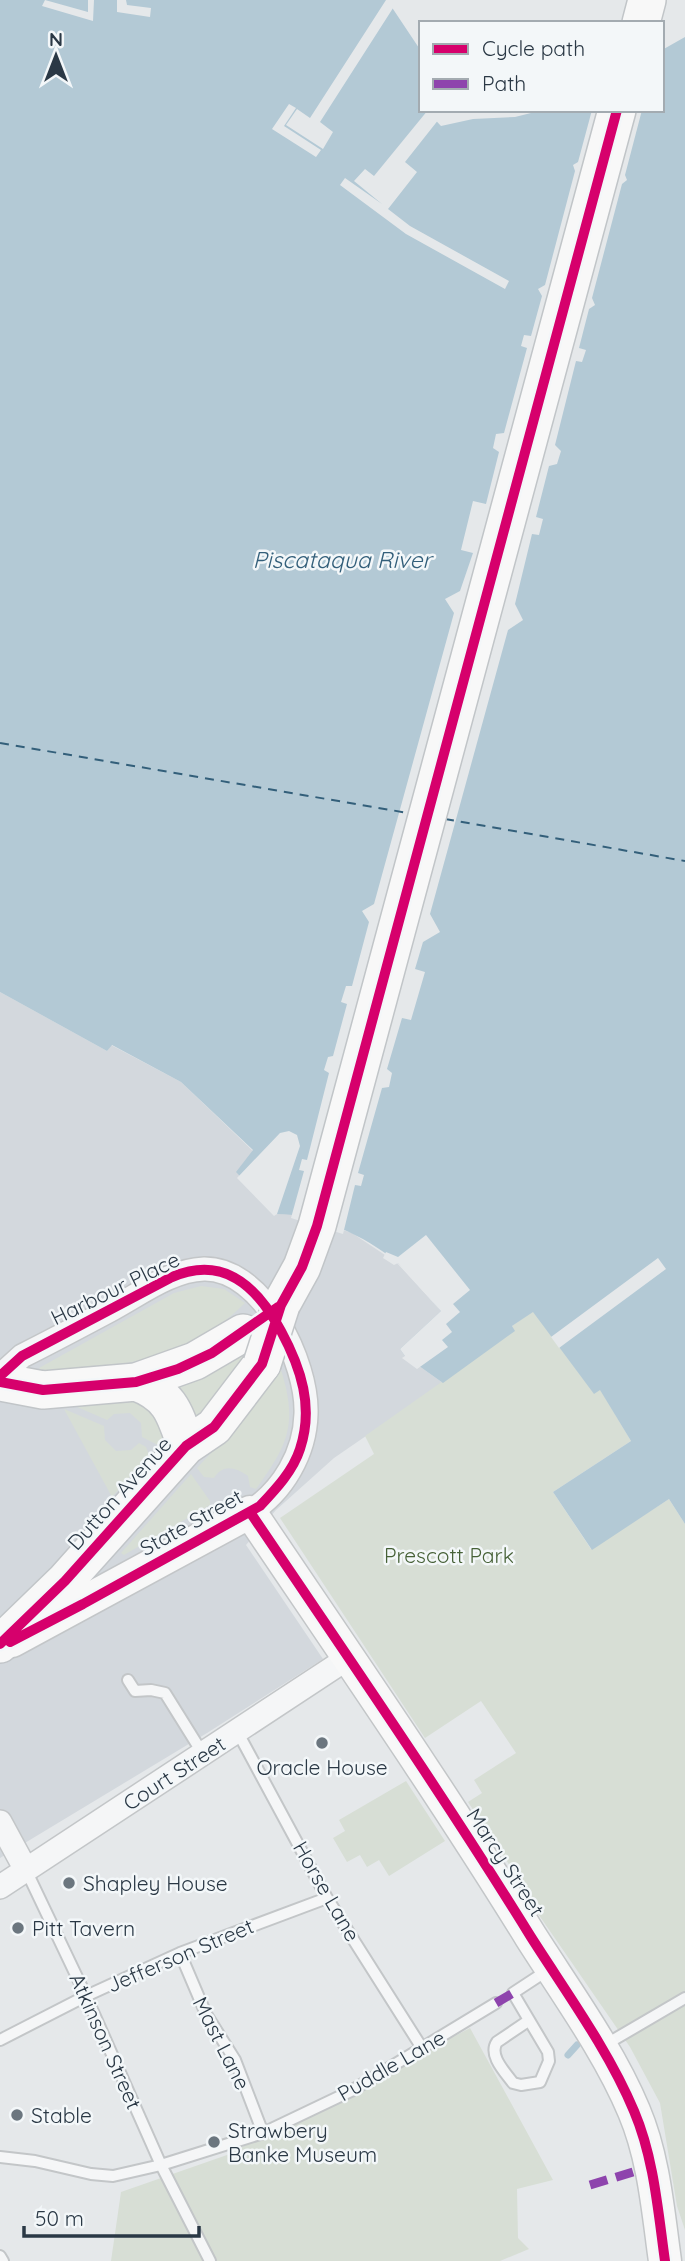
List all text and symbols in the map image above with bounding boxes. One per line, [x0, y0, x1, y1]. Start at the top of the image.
north arrow [21, 21, 91, 91]
legend [419, 21, 664, 112]
text: N [49, 27, 63, 51]
text: Cycle path [482, 35, 585, 61]
text: Path [482, 70, 526, 96]
water label: Piscataqua River [253, 545, 434, 574]
street label: Harbour Place [46, 1246, 184, 1330]
street label: Dutton Avenue [61, 1431, 177, 1555]
street label: State Street [135, 1483, 247, 1561]
park label: Prescott Park [384, 1542, 514, 1568]
street label: Court Street [118, 1730, 230, 1816]
marker: Oracle House [314, 1735, 330, 1751]
place label: Oracle House [256, 1754, 388, 1780]
street label: Marcy Street [461, 1803, 551, 1921]
street label: Horse Lane [288, 1836, 366, 1946]
place label: Shapley House [83, 1870, 228, 1896]
marker: Shapley House [61, 1875, 77, 1891]
street label: Jefferson Street [103, 1912, 257, 1998]
place label: Pitt Tavern [32, 1915, 135, 1941]
marker: Pitt Tavern [10, 1920, 26, 1936]
street label: Atkinson Street [64, 1969, 148, 2113]
street label: Mast Lane [188, 1992, 256, 2094]
street label: Puddle Lane [333, 2024, 449, 2106]
place label: Stable [31, 2102, 92, 2128]
marker: Stable [9, 2107, 25, 2123]
place label: Strawbery Banke Museum [228, 2117, 377, 2167]
marker: Strawbery Banke Museum [206, 2134, 222, 2150]
scale bar [24, 2194, 200, 2238]
text: 50 m [35, 2205, 84, 2231]

